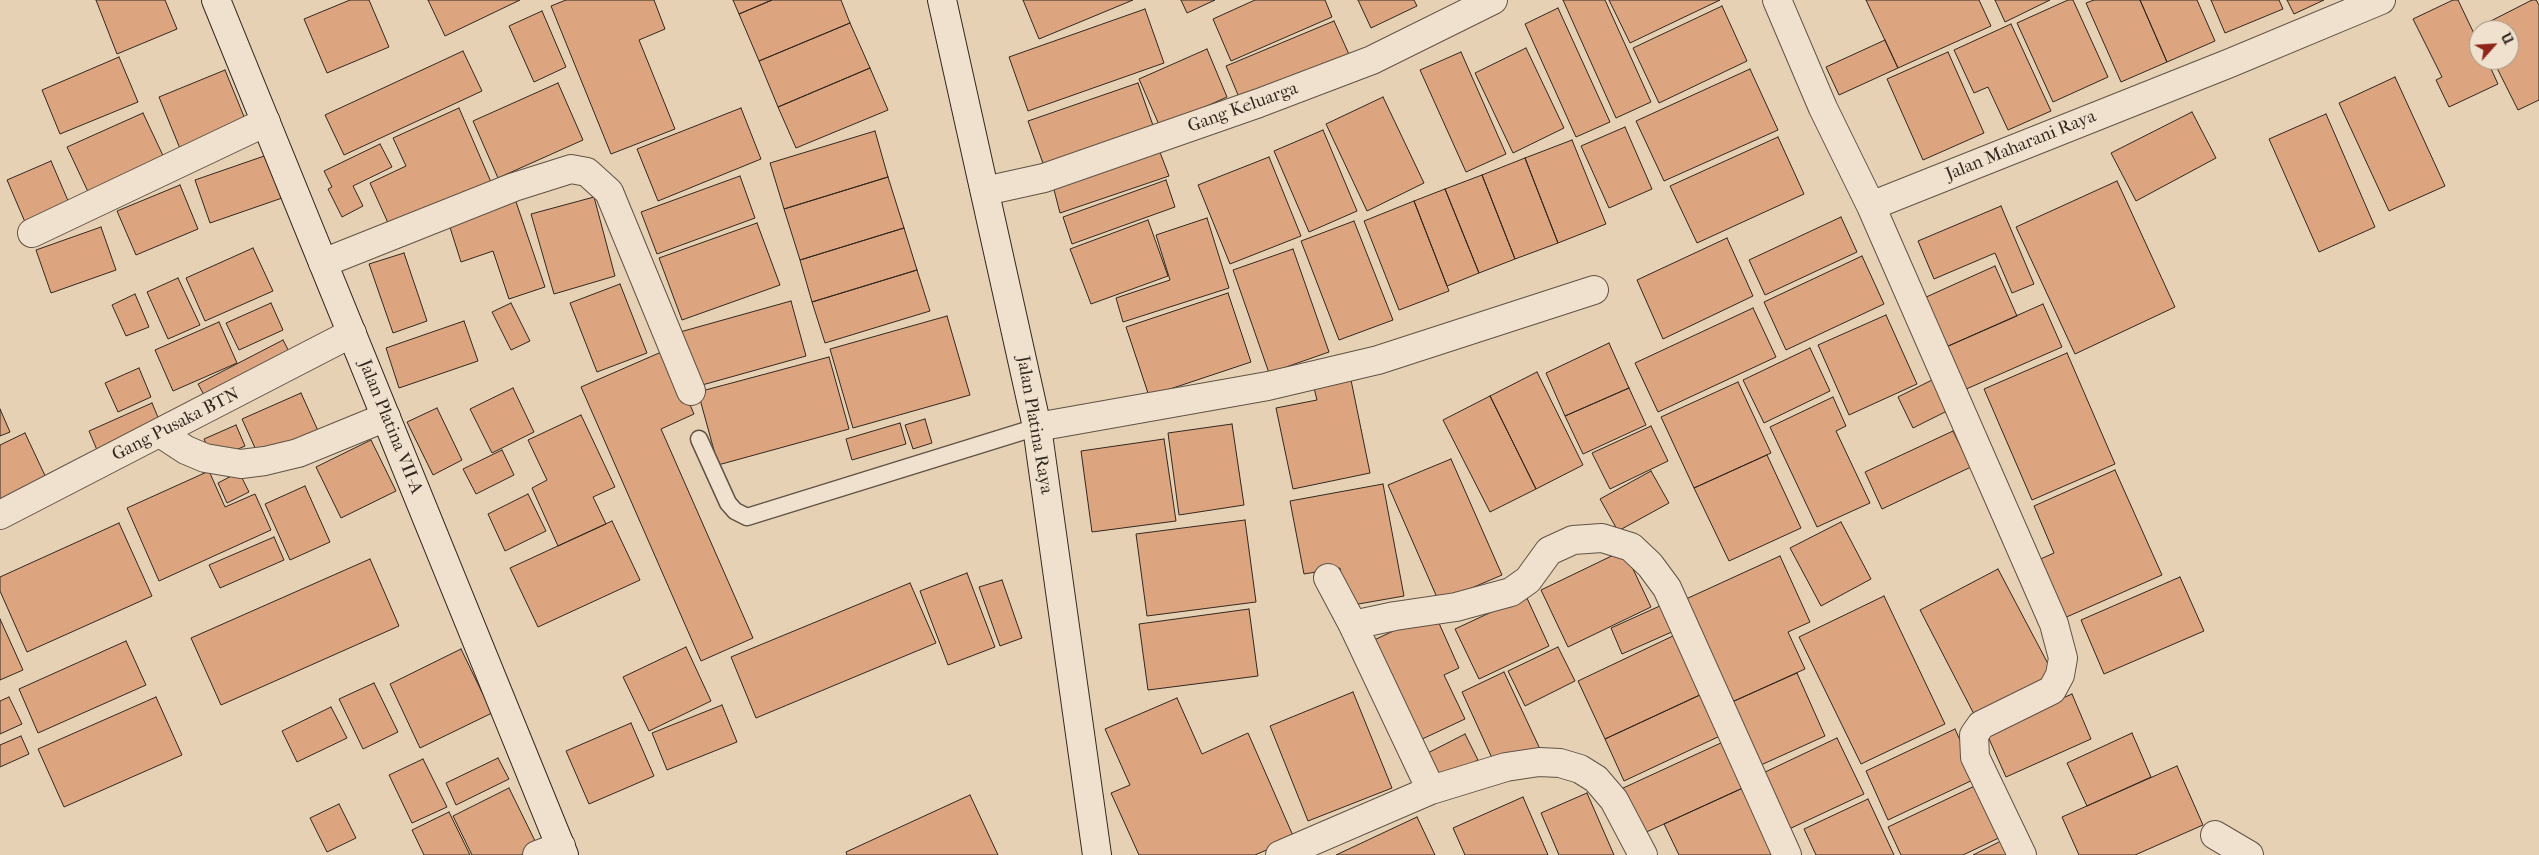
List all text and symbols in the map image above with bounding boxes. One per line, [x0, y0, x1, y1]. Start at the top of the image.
north arrow [2469, 20, 2519, 70]
text: U [2497, 30, 2517, 47]
street label: Gang Keluarga [1185, 78, 1301, 138]
street label: Jalan Maharani Raya [1943, 106, 2099, 186]
street label: Jalan Platina Raya [1011, 354, 1057, 496]
street label: Jalan Platina VII-A [353, 357, 427, 497]
street label: Gang Pusaka BTN [109, 384, 243, 466]

